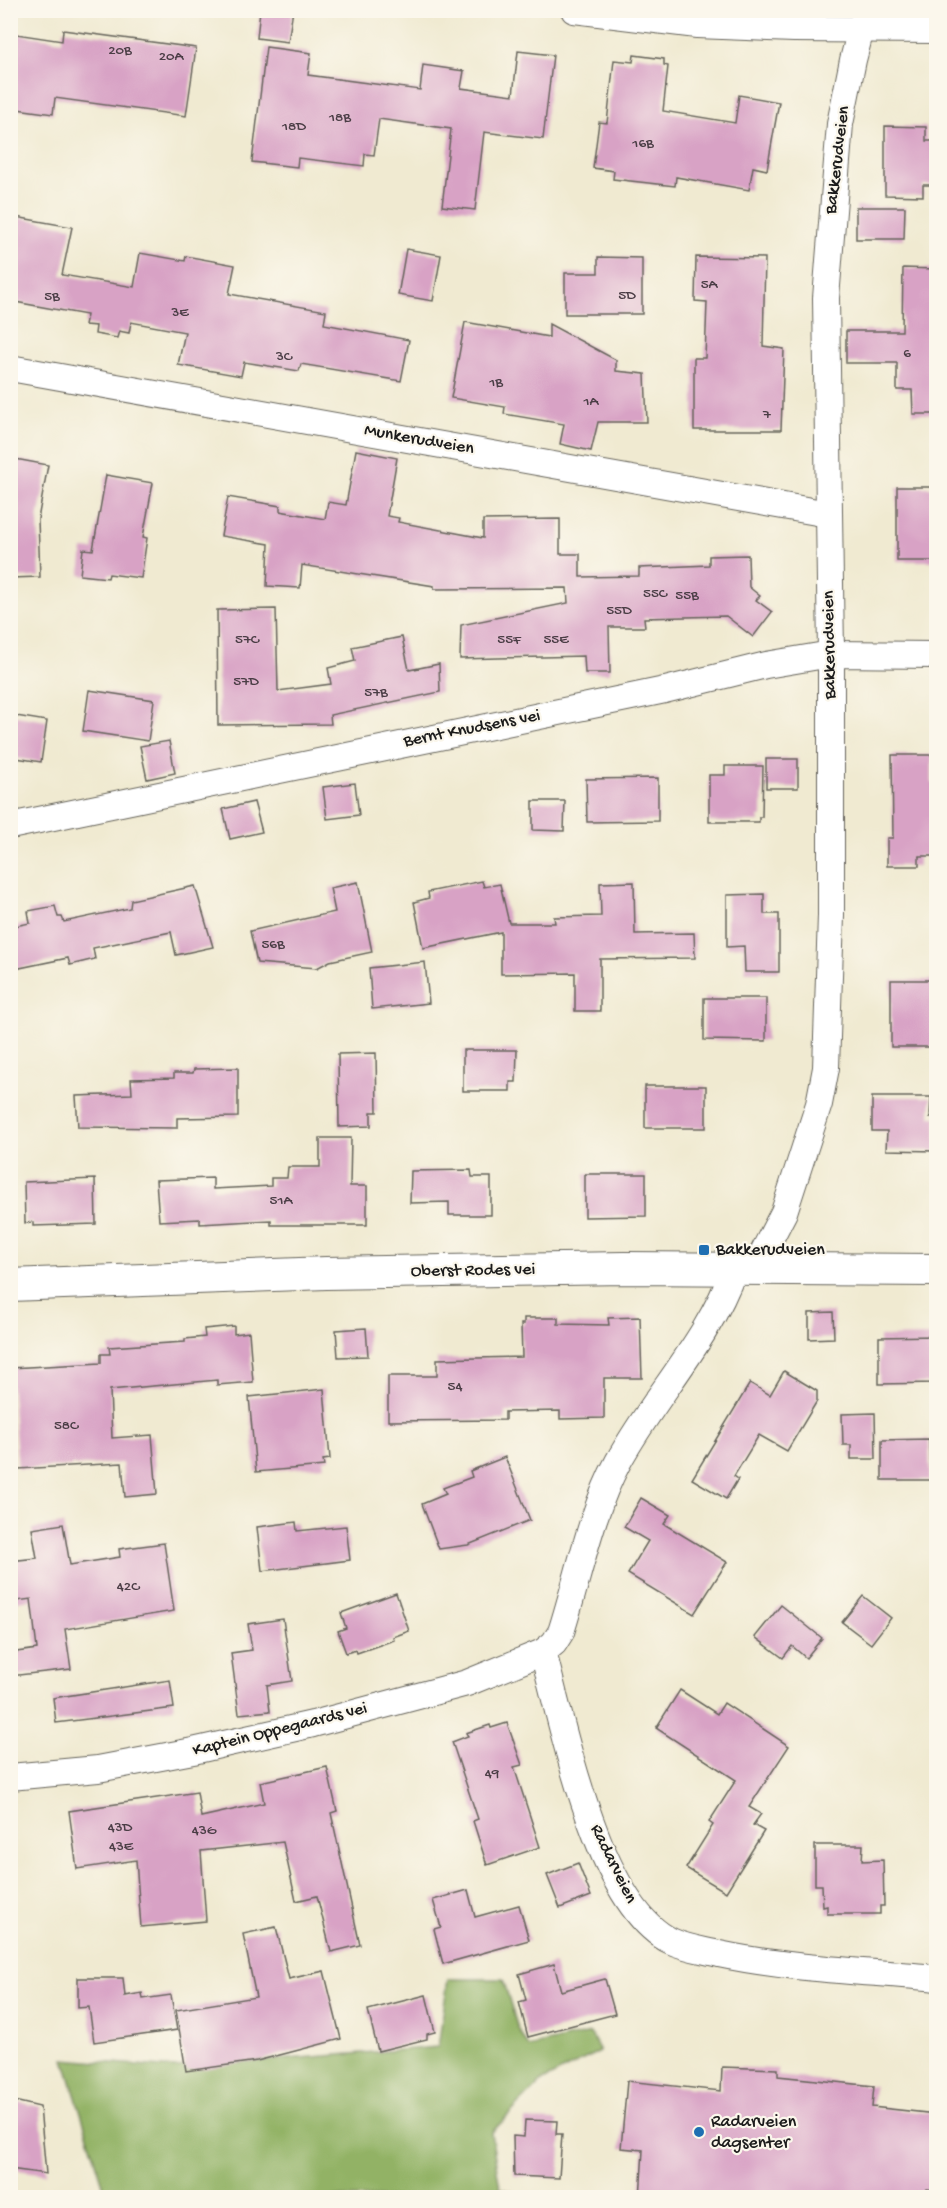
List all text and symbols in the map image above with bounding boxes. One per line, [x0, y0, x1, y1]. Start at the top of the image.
house number: 20B [108, 42, 132, 60]
house number: 20A [159, 48, 185, 66]
street label: Bakkerudveien [821, 104, 855, 216]
house number: 18B [328, 109, 351, 127]
house number: 18D [281, 118, 306, 136]
house number: 16B [631, 135, 654, 153]
house number: 5A [701, 276, 719, 294]
house number: 5D [618, 287, 636, 305]
house number: 5B [44, 288, 60, 306]
house number: 3E [170, 304, 189, 322]
house number: 6 [903, 345, 911, 363]
house number: 3C [275, 348, 293, 366]
house number: 1B [488, 374, 503, 392]
house number: 1A [583, 393, 600, 411]
house number: 7 [762, 406, 772, 424]
street label: Munkerudveien [362, 420, 476, 460]
house number: 55C [643, 585, 668, 603]
house number: 55B [675, 587, 699, 605]
street label: Bakkerudveien [819, 590, 841, 701]
house number: 55D [606, 602, 632, 620]
house number: 57C [235, 631, 260, 649]
house number: 55F [497, 631, 522, 649]
house number: 55E [543, 631, 569, 649]
house number: 57D [233, 673, 259, 691]
house number: 57B [364, 684, 388, 702]
street label: Bernt Knudsens vei [401, 705, 542, 753]
house number: 56B [261, 936, 285, 954]
house number: 51A [270, 1192, 294, 1210]
place label: Bakkerudveien [715, 1240, 825, 1261]
marker: Bakkerudveien [697, 1243, 711, 1257]
street label: Oberst Rodes vei [410, 1259, 536, 1283]
house number: 54 [448, 1378, 463, 1396]
house number: 58C [54, 1417, 79, 1435]
house number: 42C [117, 1578, 140, 1596]
street label: Kaptein Oppegaards vei [191, 1698, 370, 1762]
house number: 49 [485, 1765, 500, 1783]
house number: 43D [108, 1819, 133, 1837]
street label: Radarveien [585, 1821, 641, 1907]
house number: 43G [192, 1822, 217, 1840]
house number: 43E [109, 1838, 134, 1856]
place label: Radarveien dagsenter [711, 2112, 797, 2154]
marker: Radarveien dagsenter [692, 2125, 706, 2139]

